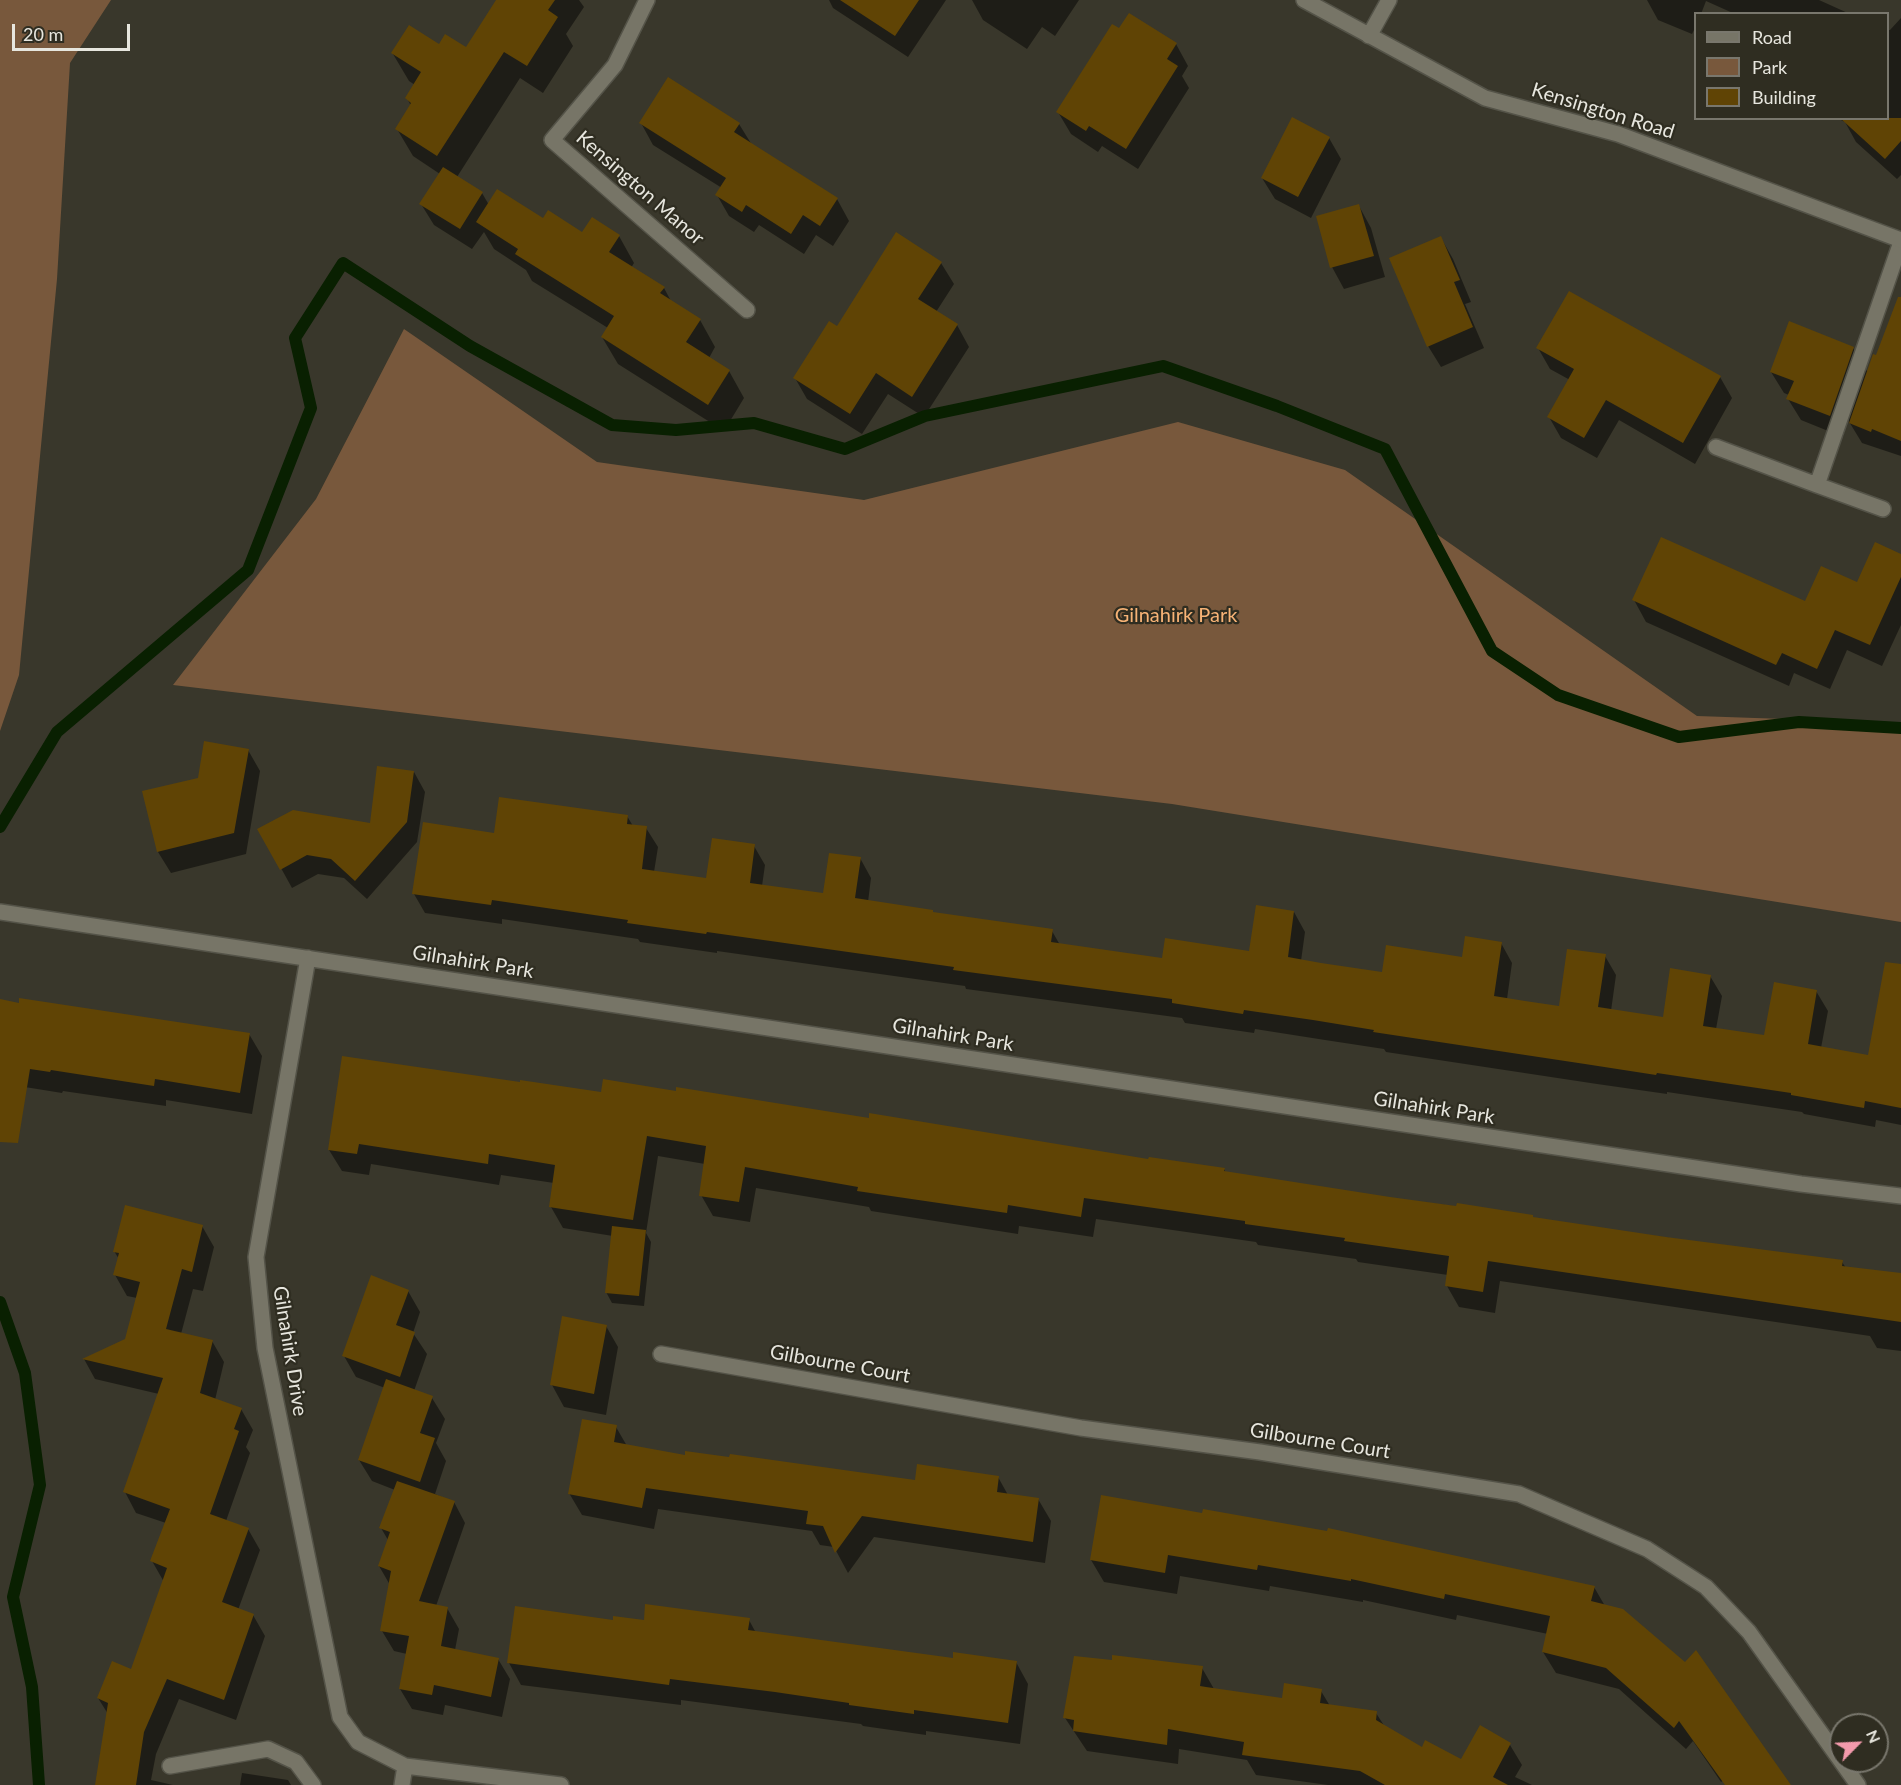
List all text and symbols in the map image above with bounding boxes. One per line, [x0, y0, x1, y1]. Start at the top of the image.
scale bar [15, 12, 134, 50]
legend [1694, 12, 1889, 120]
text: 20 m [23, 23, 63, 45]
text: Road [1752, 26, 1792, 48]
text: Park [1752, 56, 1787, 78]
street label: Kensington Road [1529, 78, 1677, 144]
text: Building [1752, 86, 1816, 108]
street label: Kensington Manor [571, 126, 709, 250]
park label: Gilnahirk Park [1115, 604, 1237, 628]
street label: Gilnahirk Park [411, 941, 535, 983]
street label: Gilnahirk Park [891, 1014, 1015, 1056]
street label: Gilnahirk Park [1372, 1087, 1496, 1129]
street label: Gilnahirk Drive [268, 1284, 312, 1418]
street label: Gilbourne Court [768, 1340, 912, 1388]
street label: Gilbourne Court [1248, 1418, 1392, 1464]
north arrow [1829, 1713, 1889, 1773]
text: N [1863, 1727, 1885, 1746]

